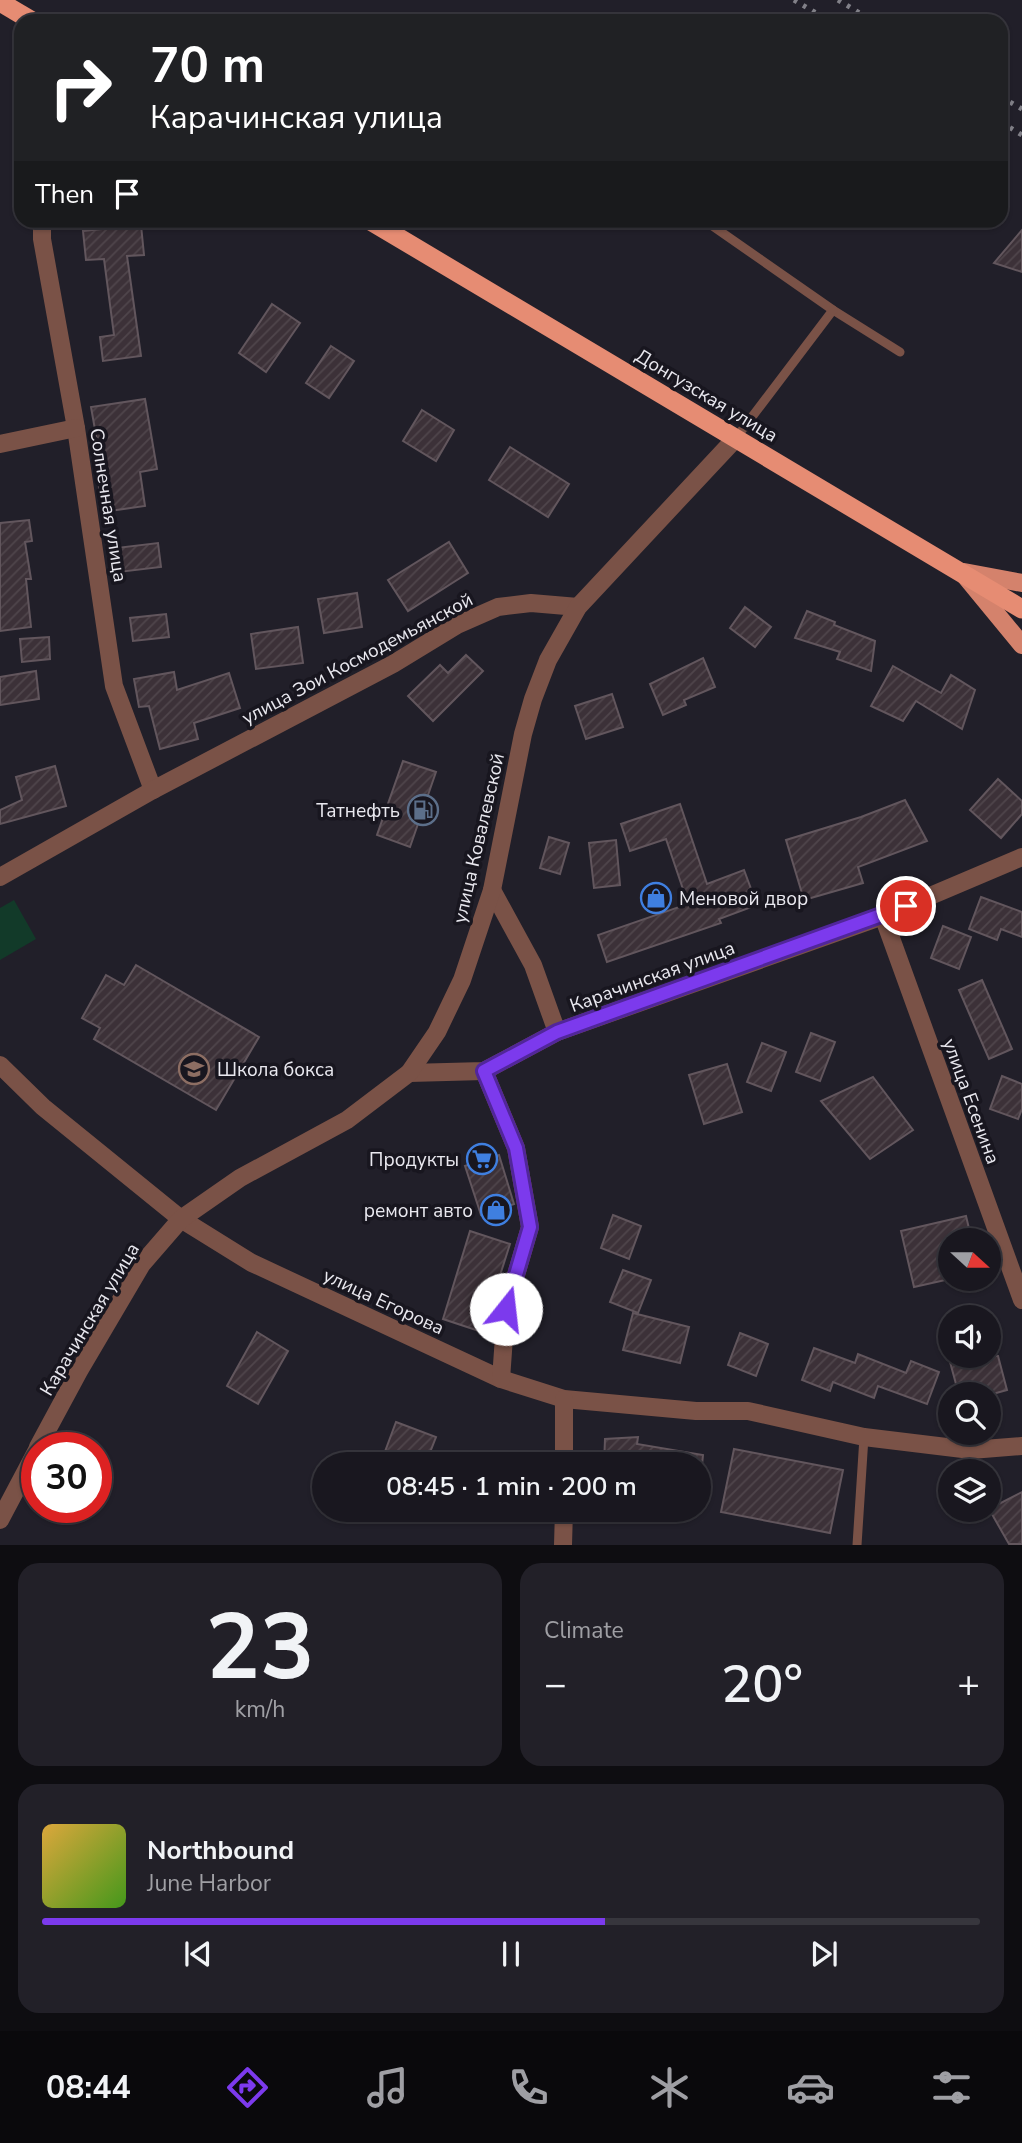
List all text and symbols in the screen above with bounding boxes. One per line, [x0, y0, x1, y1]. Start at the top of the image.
text: 70 m [150, 32, 265, 99]
icon: right [35, 42, 126, 133]
text: Карачинская улица [150, 96, 443, 139]
icon: arrive [108, 175, 146, 213]
text: Then [35, 177, 94, 212]
street label: Донгузская улица [631, 343, 782, 449]
street label: Солнечная улица [83, 426, 133, 584]
street label: улица Зои Космодемьянской [237, 587, 478, 731]
street label: улица Ковалевской [447, 751, 511, 926]
fuel station icon: Татнефть [406, 793, 440, 827]
place label: Татнефть [316, 798, 400, 824]
pin [876, 876, 936, 936]
shop icon: Меновой двор [639, 881, 673, 915]
place label: Меновой двор [679, 886, 808, 912]
icon: arrive [887, 887, 925, 925]
street label: Карачинская улица [566, 935, 739, 1019]
street label: улица Есенина [936, 1035, 1006, 1168]
school or university icon: Школа бокса [177, 1052, 211, 1086]
place label: Школа бокса [217, 1057, 334, 1083]
supermarket icon: Продукты [465, 1142, 499, 1176]
place label: Продукты [369, 1147, 459, 1173]
shop icon: ремонт авто [479, 1193, 513, 1227]
place label: ремонт авто [364, 1198, 473, 1224]
north arrow [938, 1228, 1001, 1292]
map controls [938, 1228, 1001, 1522]
street label: Карачинская улица [34, 1238, 146, 1401]
street label: улица Егорова [319, 1263, 448, 1341]
position arrow [469, 1272, 543, 1346]
button: sound [938, 1305, 1001, 1368]
button: search [938, 1382, 1001, 1445]
speed limit sign: 30 [21, 1432, 112, 1523]
button: layers [938, 1459, 1001, 1522]
text: 08:45 · 1 min · 200 m [386, 1469, 637, 1504]
text: 23 [205, 1586, 315, 1710]
text: Climate [544, 1615, 624, 1646]
text: 20° [721, 1649, 803, 1720]
text: − [544, 1659, 567, 1710]
text: + [957, 1659, 980, 1710]
text: km/h [235, 1694, 285, 1725]
text: Northbound [147, 1833, 294, 1868]
text: June Harbor [147, 1868, 271, 1899]
icon: previous [179, 1935, 217, 1973]
icon: pause [492, 1935, 530, 1973]
icon: next [805, 1935, 843, 1973]
icon: directions [223, 2063, 272, 2112]
icon: music [363, 2063, 412, 2112]
icon: phone [504, 2063, 553, 2112]
icon: climate [645, 2063, 694, 2112]
icon: car [786, 2063, 835, 2112]
icon: filters [927, 2063, 976, 2112]
text: 08:44 [46, 2066, 131, 2109]

